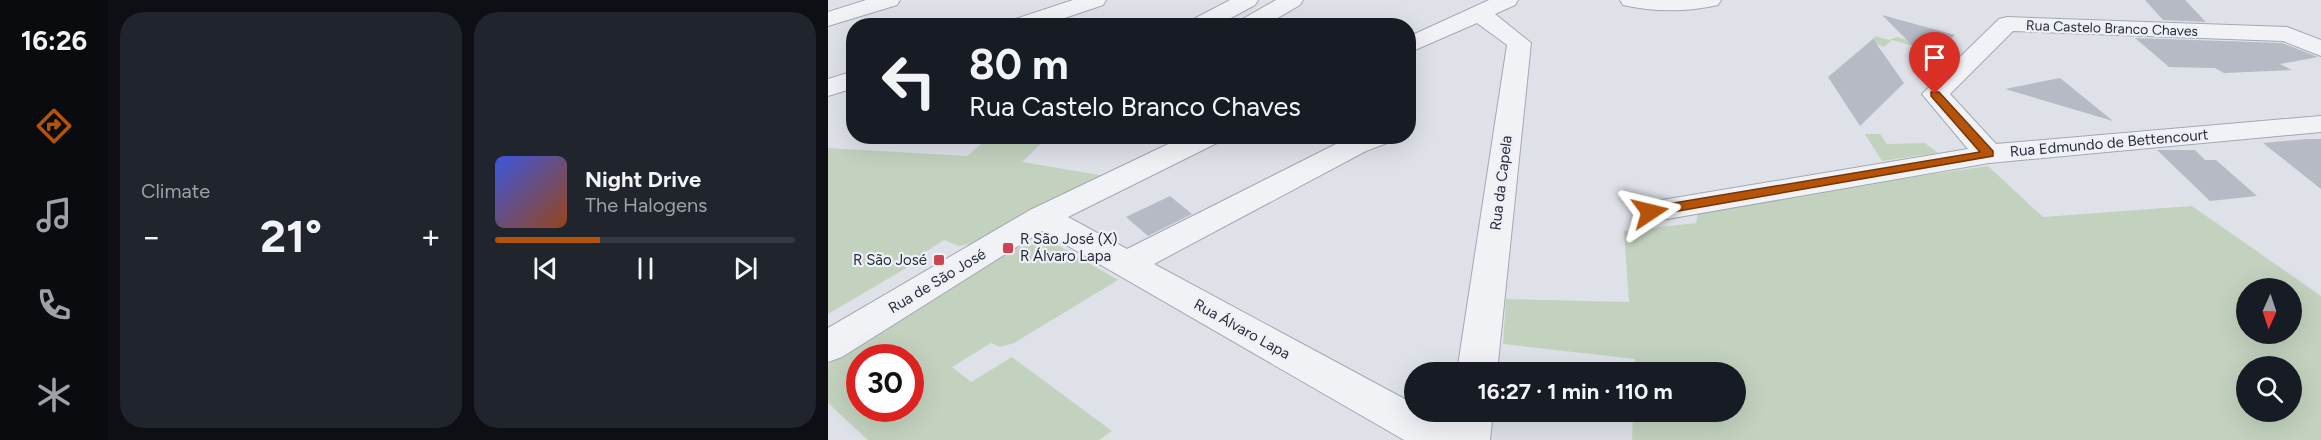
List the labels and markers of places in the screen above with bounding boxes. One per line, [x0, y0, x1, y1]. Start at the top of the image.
pin [1909, 32, 1960, 94]
place label: R São José (X) R Álvaro Lapa [1020, 230, 1117, 265]
marker: R São José (X) R Álvaro Lapa [1001, 241, 1015, 255]
place label: R São José [853, 251, 927, 269]
marker: R São José [932, 253, 946, 267]

